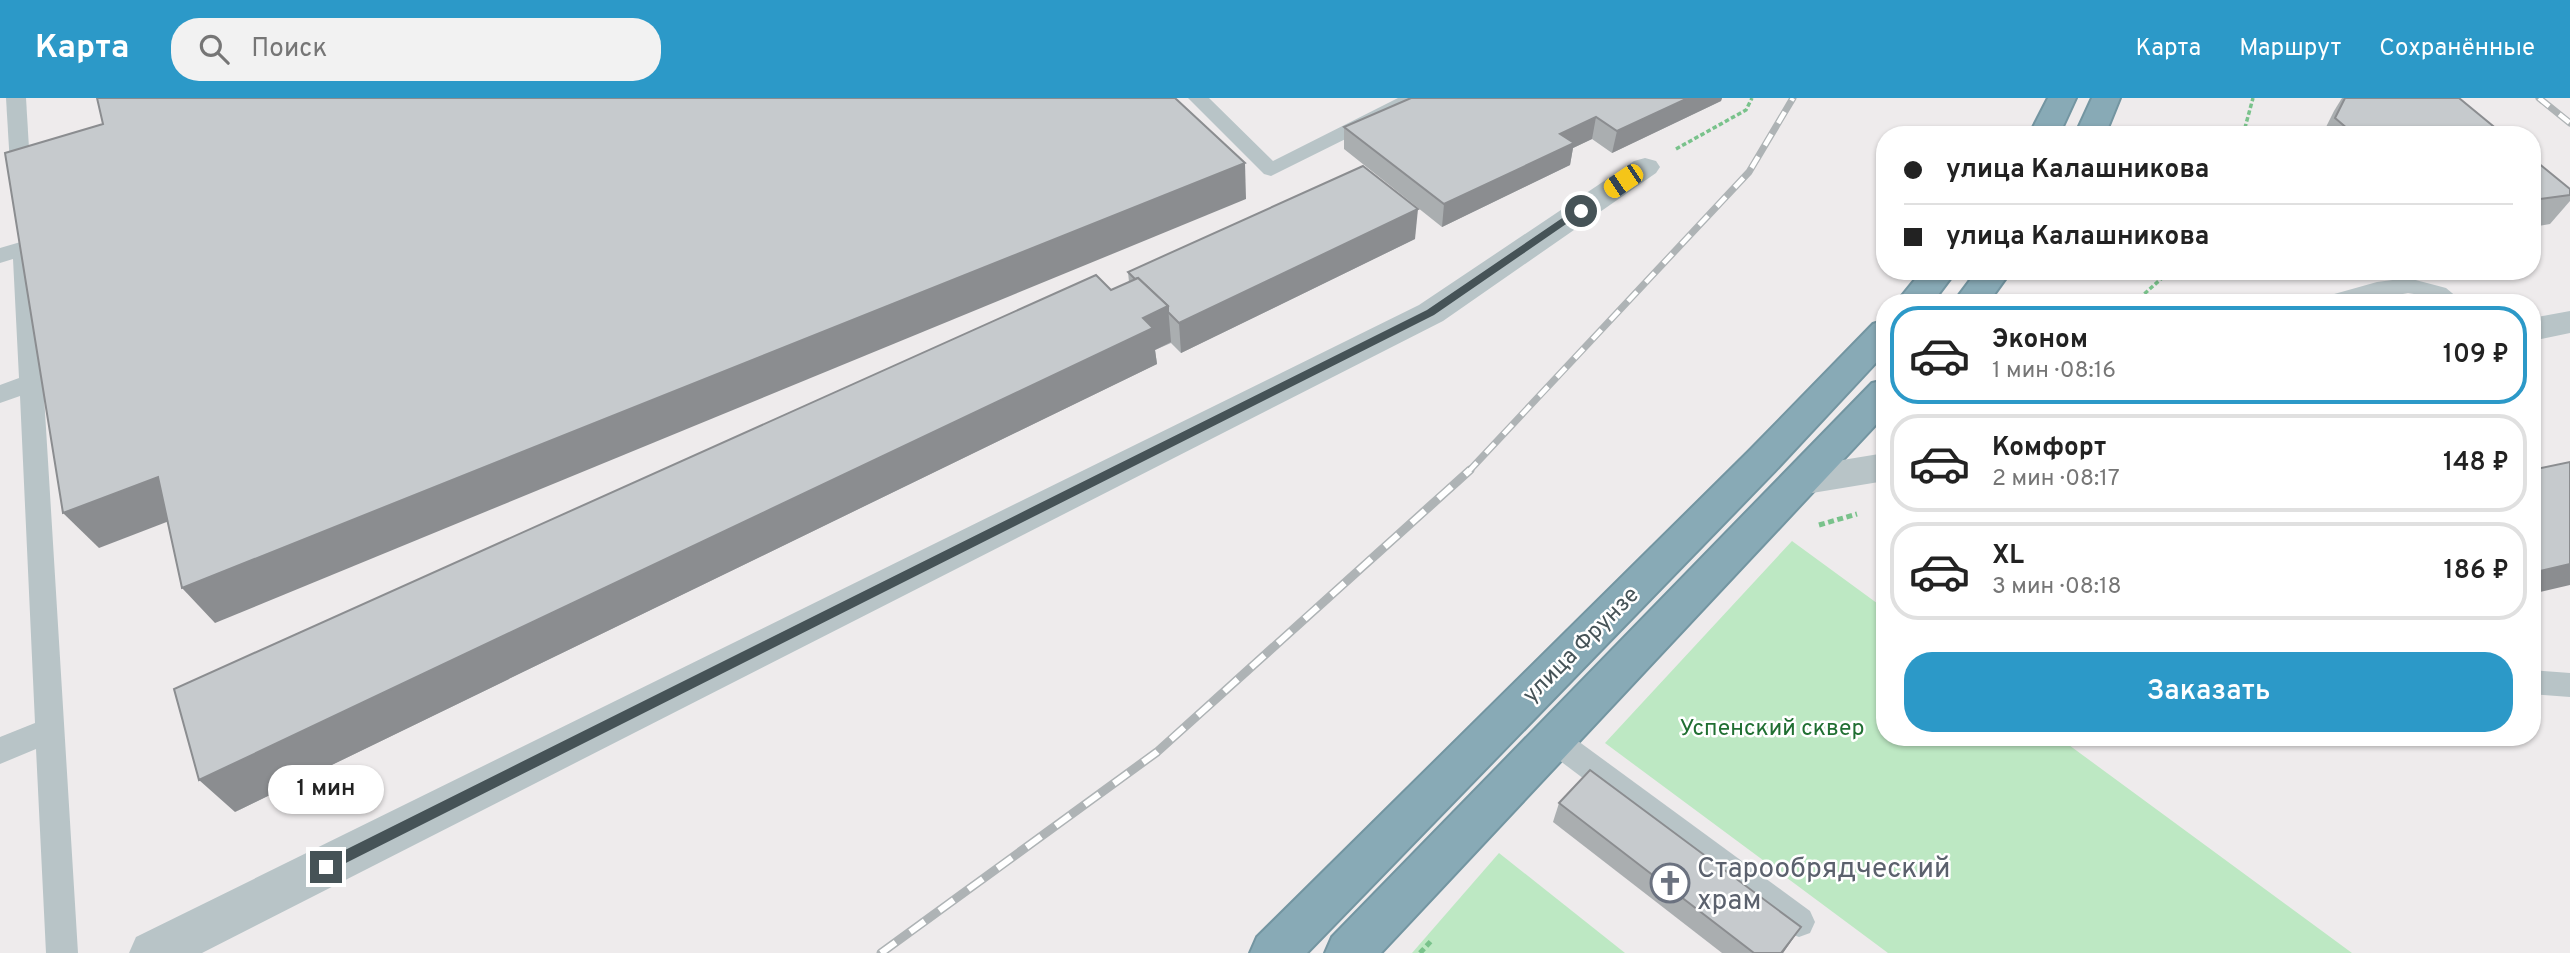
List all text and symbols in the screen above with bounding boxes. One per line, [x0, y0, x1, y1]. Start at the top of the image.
search box [171, 18, 661, 81]
text: Карта [35, 28, 129, 70]
icon: search [195, 30, 233, 68]
text: Поиск [251, 33, 327, 66]
text: Карта [2135, 34, 2201, 64]
text: Маршрут [2239, 34, 2341, 64]
text: Сохранённые [2379, 34, 2535, 64]
text: улица Калашникова [1946, 154, 2209, 187]
car [1600, 161, 1647, 201]
route start [1565, 195, 1597, 227]
text: улица Калашникова [1946, 221, 2209, 254]
icon: car [1908, 324, 1971, 387]
text: Эконом [1992, 324, 2088, 357]
text: 109 ₽ [2443, 339, 2509, 372]
text: 1 мин · 08:16 [1992, 357, 2116, 386]
icon: car [1908, 432, 1971, 495]
text: Комфорт [1992, 432, 2106, 465]
text: 148 ₽ [2443, 447, 2509, 480]
text: 2 мин · 08:17 [1992, 465, 2120, 494]
icon: car [1908, 540, 1971, 603]
text: XL [1992, 540, 2024, 573]
text: 186 ₽ [2444, 555, 2509, 588]
text: 3 мин · 08:18 [1992, 573, 2122, 602]
street label: улица Фрунзе [1517, 581, 1646, 710]
button: Заказать [1904, 652, 2513, 732]
park label: Успенский сквер [1680, 715, 1864, 744]
callout: 1 мин [268, 766, 384, 814]
text: 1 мин [297, 775, 355, 804]
route end [310, 851, 342, 883]
place label: Старообрядческий храм [1697, 852, 1951, 920]
church icon: Старообрядческий храм [1649, 862, 1691, 904]

